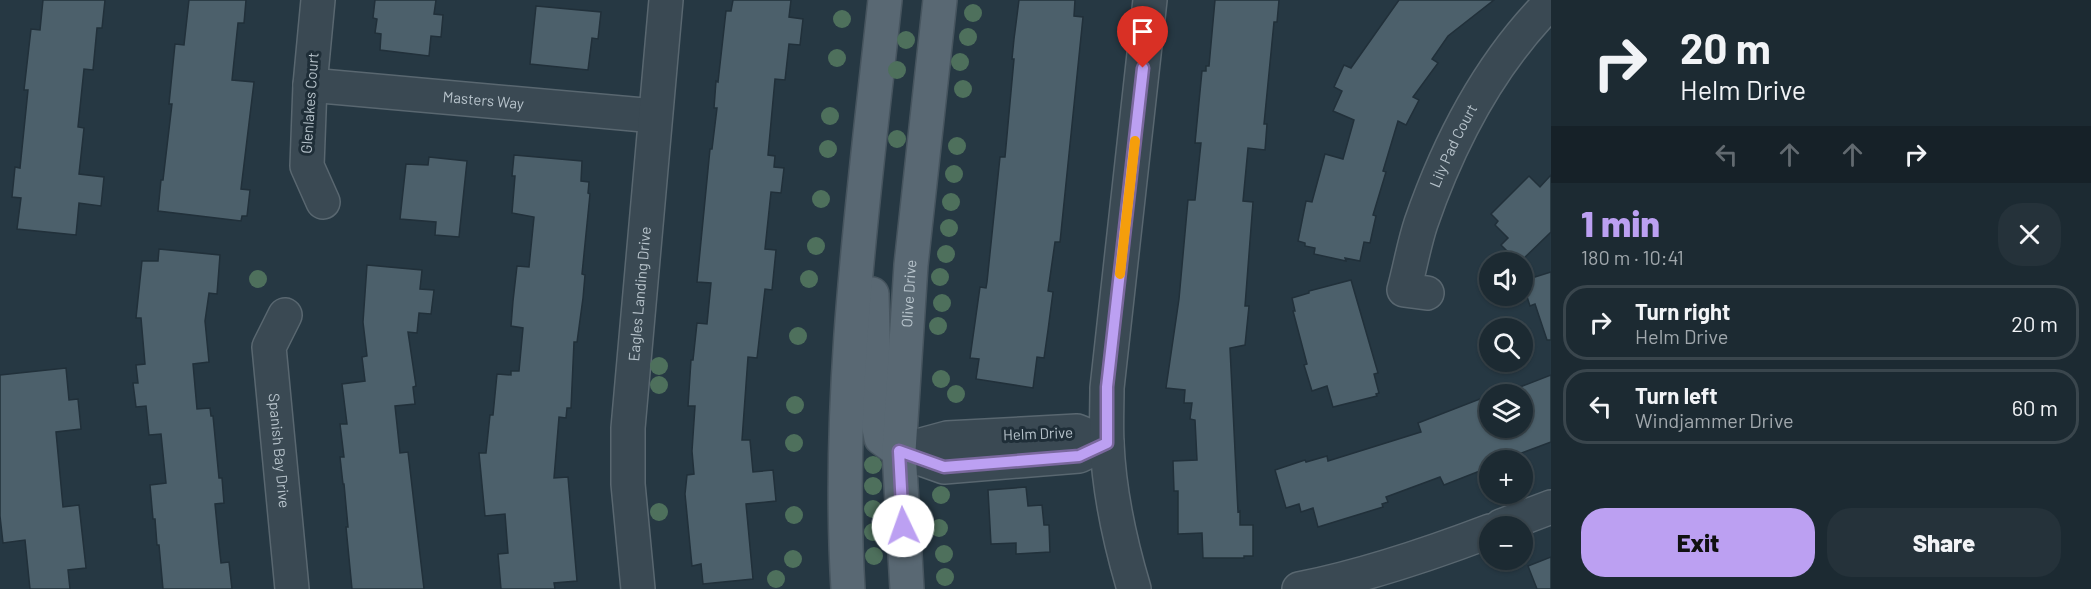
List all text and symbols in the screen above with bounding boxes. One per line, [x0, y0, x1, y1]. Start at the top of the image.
pin [1117, 6, 1168, 68]
icon: arrive [1126, 15, 1159, 48]
text: 20 m [1680, 22, 1771, 72]
icon: right [1581, 24, 1659, 102]
street label: Glenlakes Court [296, 52, 322, 154]
text: Helm Drive [1680, 73, 1806, 105]
street label: Masters Way [442, 87, 525, 112]
street label: Lily Pad Court [1425, 101, 1480, 190]
icon: left [1710, 138, 1743, 171]
icon: ahead [1773, 138, 1806, 171]
icon: ahead [1836, 138, 1869, 171]
icon: right [1899, 138, 1932, 171]
text: 1 min [1581, 201, 1660, 244]
button: close [1998, 203, 2061, 266]
street label: Eagles Landing Drive [624, 226, 654, 362]
text: 180 m · 10:41 [1581, 245, 1684, 269]
map controls [1479, 252, 1533, 570]
button: sound [1479, 252, 1533, 306]
street label: Olive Drive [897, 259, 920, 328]
text: Turn right [1635, 298, 1730, 324]
icon: right [1584, 306, 1617, 339]
text: 20 m [2011, 310, 2058, 336]
button: search [1479, 318, 1533, 372]
text: Helm Drive [1635, 324, 1728, 348]
text: Turn left [1635, 382, 1718, 408]
button: layers [1479, 384, 1533, 438]
icon: left [1584, 390, 1617, 423]
street label: Spanish Bay Drive [265, 392, 294, 509]
text: 60 m [2012, 394, 2058, 420]
text: Windjammer Drive [1635, 408, 1794, 432]
street label: Helm Drive [1003, 423, 1073, 443]
button: + [1479, 450, 1533, 504]
position arrow [871, 494, 935, 558]
button: Exit [1581, 508, 1815, 577]
button: Share [1827, 508, 2061, 577]
button: − [1479, 516, 1533, 570]

